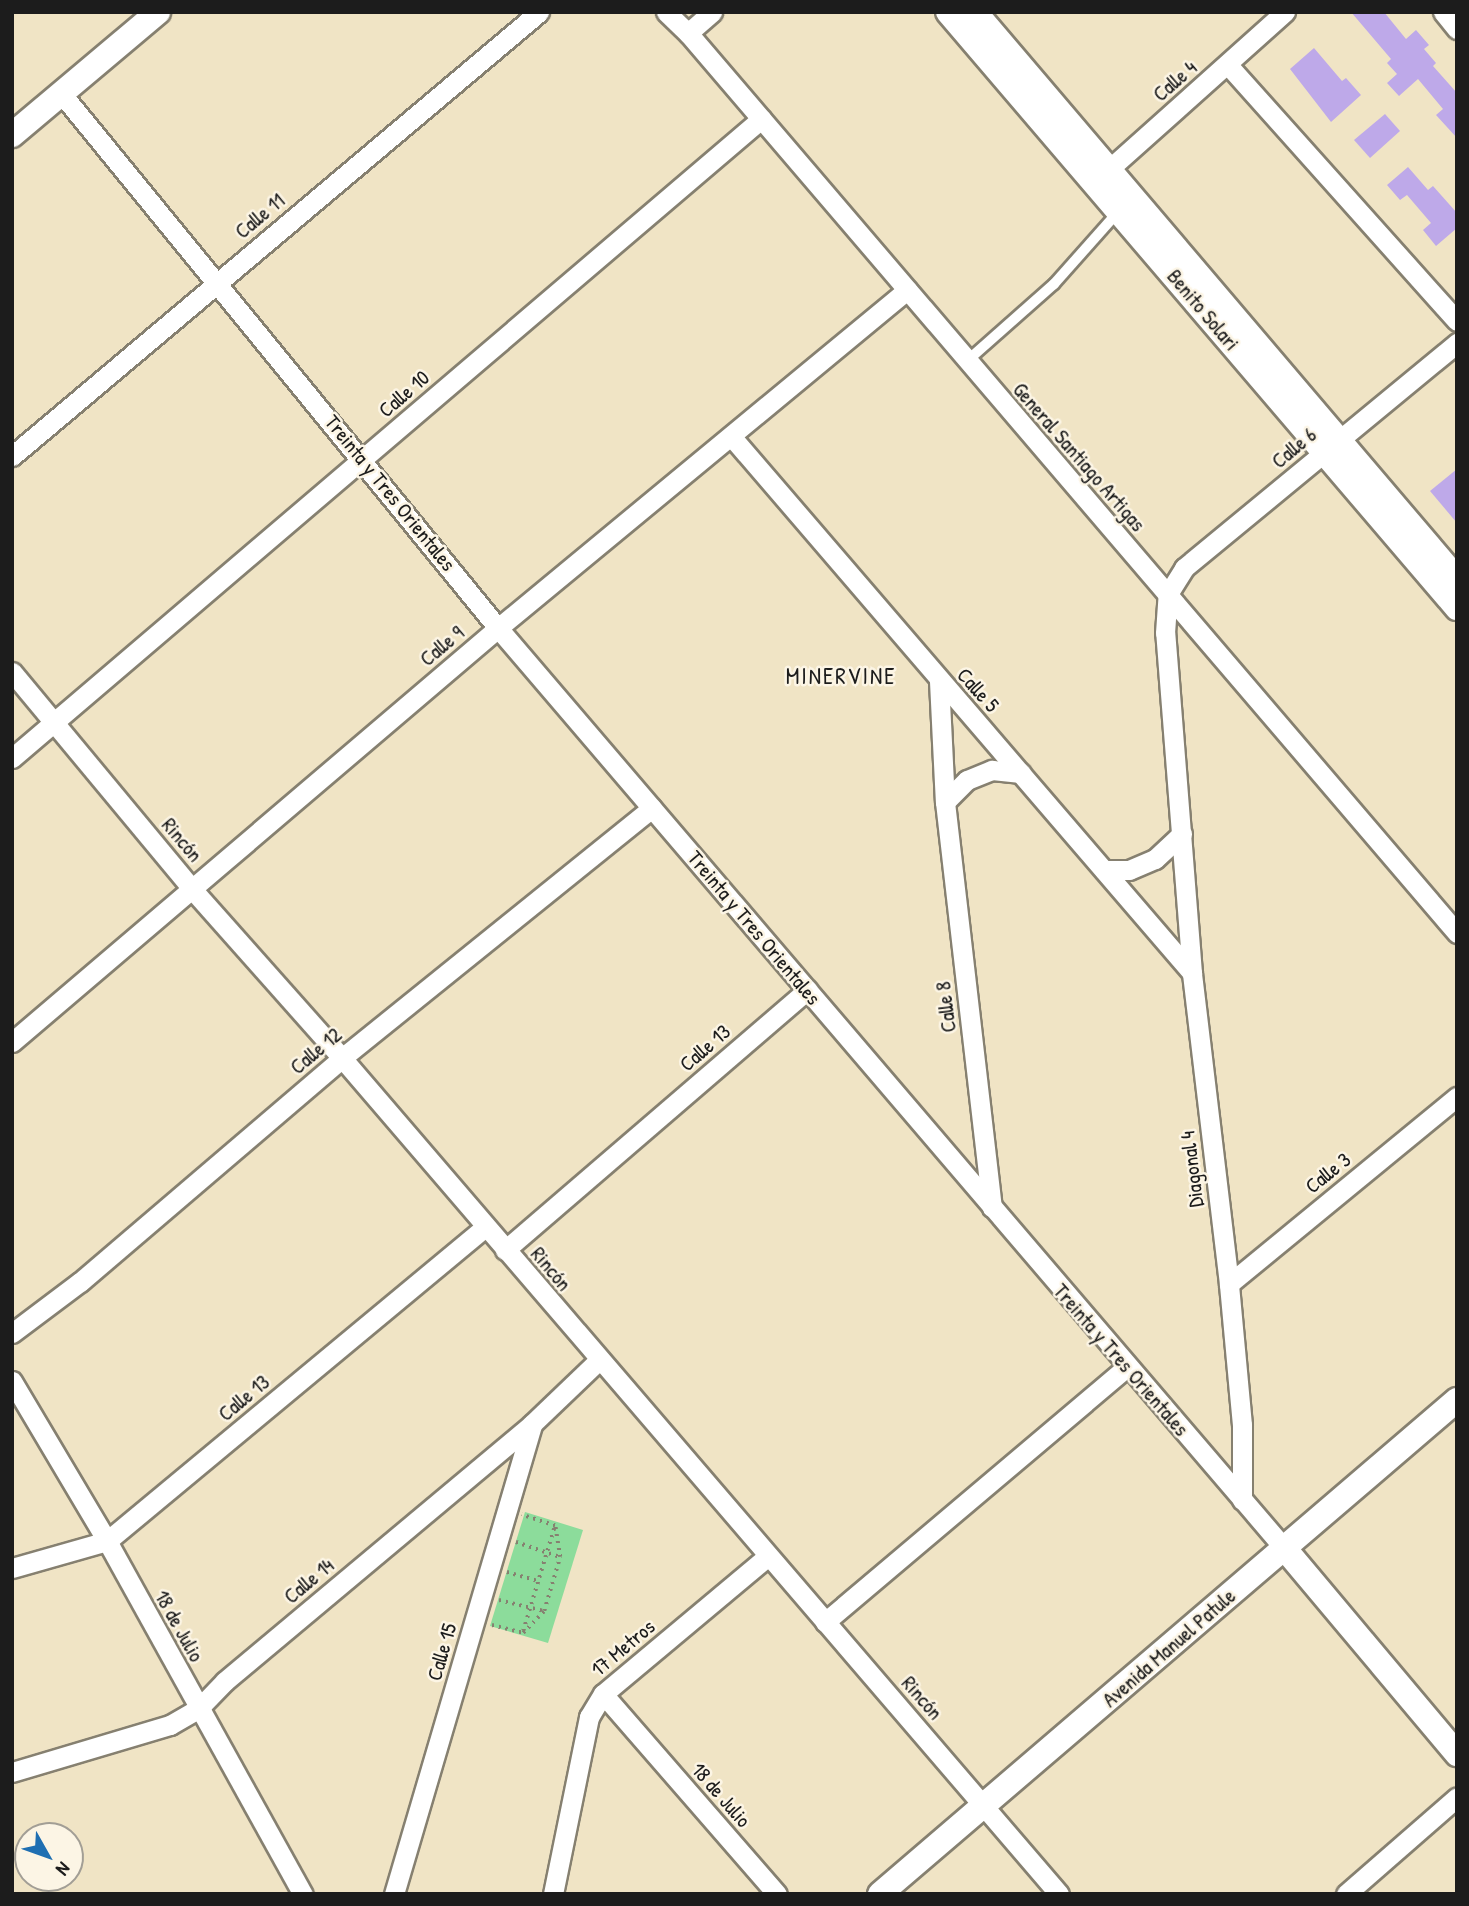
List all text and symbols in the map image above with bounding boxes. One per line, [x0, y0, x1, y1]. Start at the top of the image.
street label: Calle 4 [1148, 55, 1202, 107]
street label: Calle 11 [230, 188, 290, 244]
street label: Benito Solari [1162, 264, 1244, 356]
street label: Calle 10 [373, 365, 435, 423]
street label: General Santiago Artigas [1007, 377, 1151, 537]
street label: Treinta y Tres Orientales [319, 410, 461, 576]
street label: Calle 6 [1267, 422, 1321, 474]
street label: Calle 9 [415, 620, 469, 672]
district label: MINERVINE [787, 662, 895, 690]
street label: Calle 5 [952, 663, 1004, 717]
street label: Rincón [156, 813, 208, 867]
street label: Treinta y Tres Orientales [682, 846, 826, 1010]
street label: Calle 8 [930, 980, 962, 1034]
street label: Calle 13 [674, 1019, 736, 1077]
street label: Calle 12 [285, 1022, 347, 1080]
street label: Diagonal 4 [1175, 1129, 1209, 1209]
street label: Calle 3 [1300, 1147, 1356, 1199]
street label: Rincón [525, 1242, 577, 1296]
street label: Treinta y Tres Orientales [1048, 1279, 1194, 1441]
street label: Calle 13 [213, 1369, 275, 1427]
street label: Calle 14 [279, 1553, 339, 1609]
street label: Avenida Manuel Patule [1097, 1583, 1241, 1713]
street label: 18 de Julio [149, 1586, 209, 1666]
street label: 17 Metros [586, 1614, 660, 1682]
street label: Calle 15 [422, 1620, 462, 1684]
street label: Rincón [896, 1671, 948, 1725]
street label: 18 de Julio [686, 1757, 756, 1833]
north arrow [14, 1822, 84, 1892]
text: N [50, 1857, 77, 1881]

